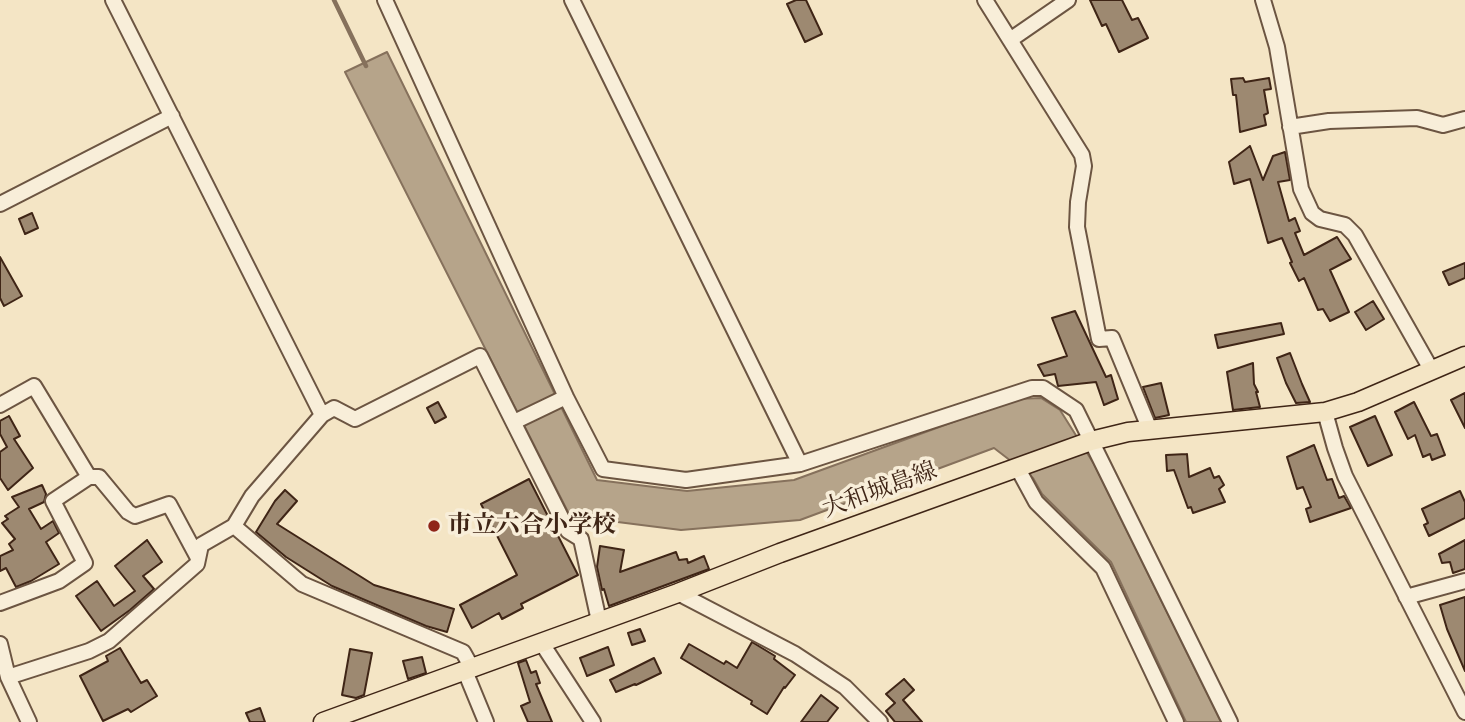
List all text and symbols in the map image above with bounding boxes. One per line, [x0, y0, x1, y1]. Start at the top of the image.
street label: 大和城島線 [819, 457, 941, 525]
place label: 市立六合小学校 [448, 512, 616, 540]
marker: 市立六合小学校 [426, 518, 442, 534]

